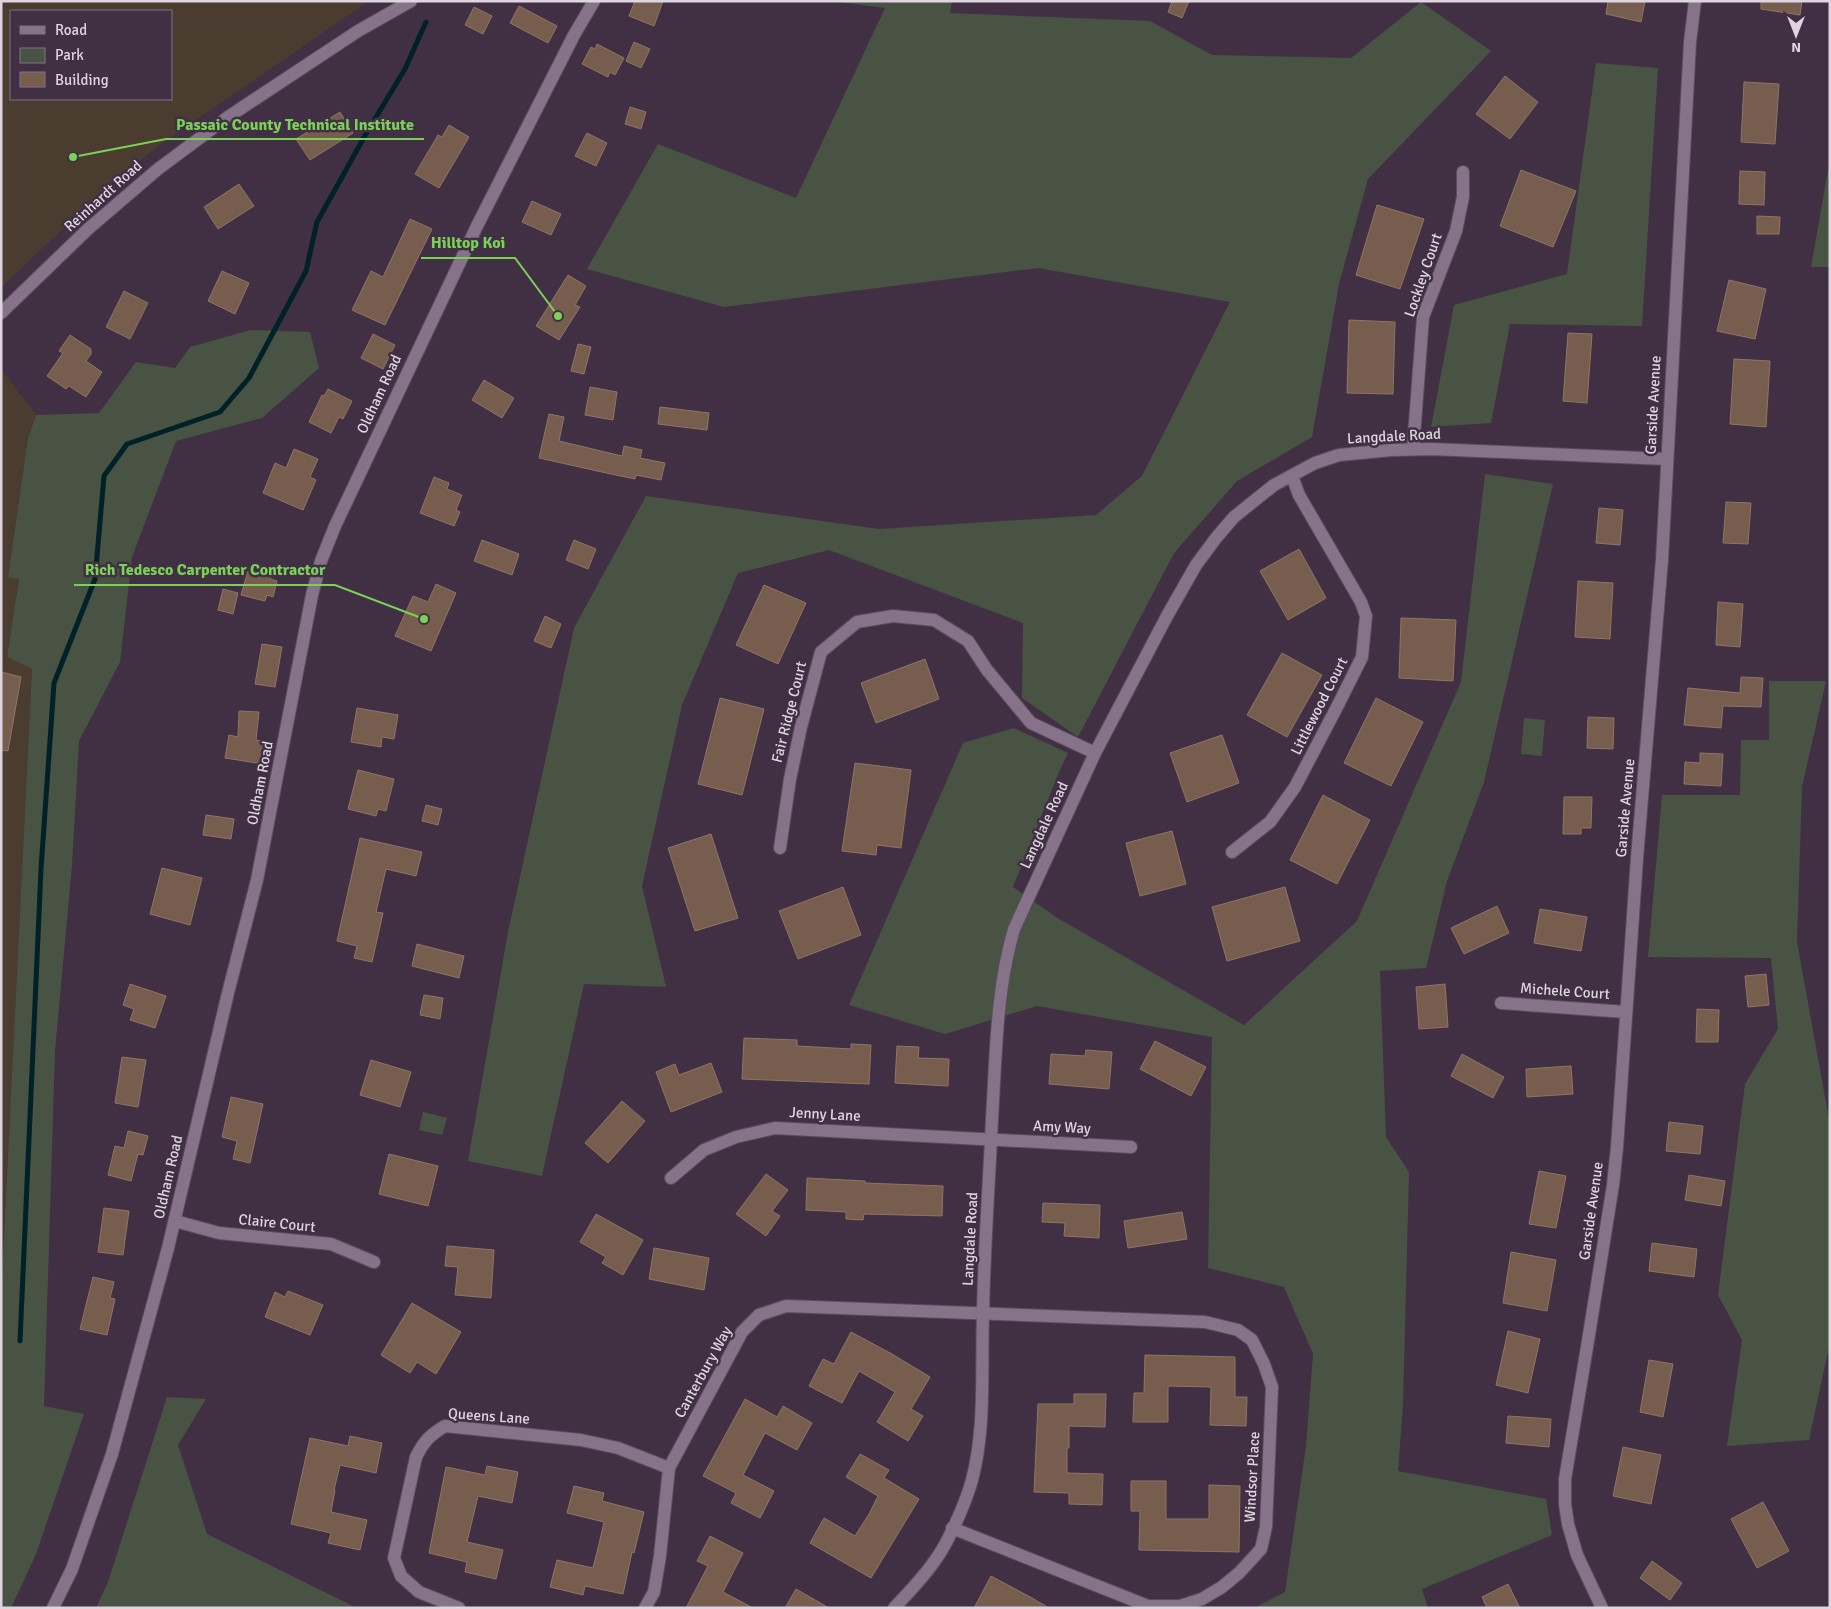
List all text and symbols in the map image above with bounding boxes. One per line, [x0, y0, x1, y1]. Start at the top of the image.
legend [10, 10, 172, 100]
north arrow [1771, 10, 1821, 60]
text: Road [55, 21, 87, 39]
text: N [1791, 39, 1801, 56]
text: Park [55, 46, 84, 64]
text: Building [55, 71, 109, 89]
callout: Passaic County Technical Institute [166, 108, 424, 139]
text: Passaic County Technical Institute [176, 115, 414, 135]
street label: Reinhardt Road [60, 156, 146, 236]
callout: Hilltop Koi [421, 227, 515, 258]
street label: Lockley Court [1400, 231, 1446, 319]
text: Hilltop Koi [431, 233, 505, 253]
street label: Oldham Road [353, 352, 405, 436]
street label: Garside Avenue [1641, 355, 1665, 455]
street label: Langdale Road [1347, 425, 1442, 447]
callout: Rich Tedesco Carpenter Contractor [74, 554, 335, 585]
text: Rich Tedesco Carpenter Contractor [85, 560, 326, 580]
street label: Littlewood Court [1287, 654, 1351, 758]
street label: Fair Ridge Court [768, 660, 810, 764]
street label: Oldham Road [243, 739, 277, 827]
street label: Garside Avenue [1612, 758, 1638, 858]
street label: Langdale Road [1016, 779, 1072, 871]
street label: Michele Court [1519, 979, 1611, 1003]
street label: Jenny Lane [789, 1103, 861, 1125]
street label: Amy Way [1033, 1116, 1091, 1138]
street label: Oldham Road [150, 1133, 186, 1221]
street label: Garside Avenue [1575, 1161, 1607, 1261]
street label: Langdale Road [959, 1191, 981, 1286]
street label: Claire Court [238, 1210, 316, 1236]
street label: Canterbury Way [670, 1323, 736, 1421]
street label: Queens Lane [447, 1404, 531, 1428]
street label: Windsor Place [1241, 1431, 1263, 1523]

